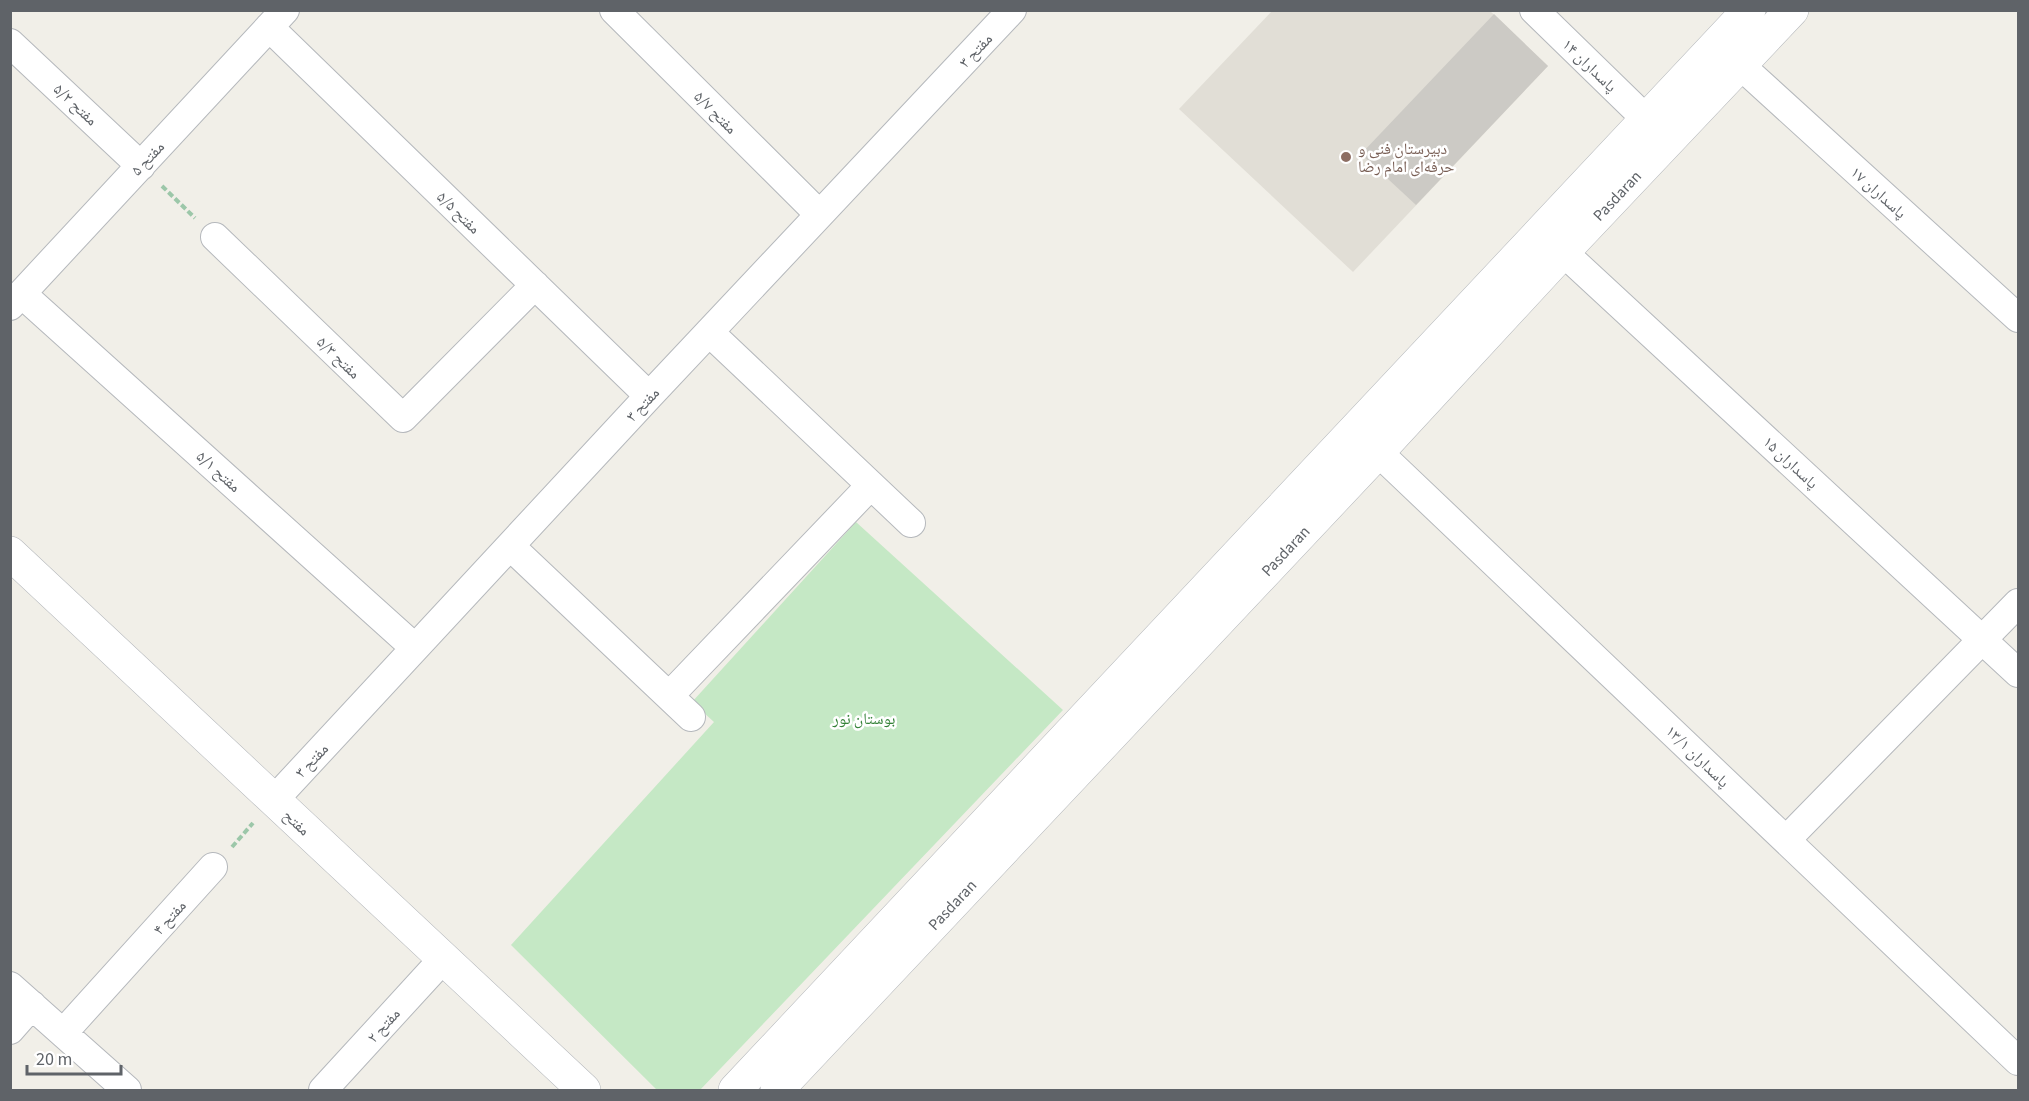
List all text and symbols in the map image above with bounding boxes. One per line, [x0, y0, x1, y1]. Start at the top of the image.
street label: مفتح ۳ [954, 28, 998, 73]
street label: پاسداران ۱۴ [1557, 34, 1622, 98]
street label: مفتح ۵/۲ [48, 79, 102, 131]
street label: مفتح ۵/۷ [689, 86, 742, 139]
street label: مفتح ۵ [126, 136, 170, 181]
place label: دبیرستان فنی و حرفه‌ای امام رضا [1358, 138, 1454, 178]
marker: دبیرستان فنی و حرفه‌ای امام رضا [1339, 150, 1353, 164]
street label: پاسداران ۱۷ [1846, 162, 1911, 224]
street label: Pasdaran [1588, 166, 1647, 226]
street label: مفتح ۵/۵ [432, 186, 485, 239]
street label: مفتح ۵/۳ [312, 331, 365, 384]
street label: مفتح ۳ [621, 382, 665, 427]
street label: پاسداران ۱۵ [1758, 431, 1823, 494]
street label: مفتح ۵/۱ [191, 446, 245, 498]
street label: Pasdaran [1256, 521, 1315, 581]
park label: بوستان نور [832, 708, 895, 730]
street label: پاسداران ۱۳/۱ [1660, 721, 1734, 793]
street label: مفتح ۳ [290, 738, 334, 783]
street label: مفتح [278, 804, 315, 841]
street label: Pasdaran [923, 875, 982, 935]
street label: مفتح ۴ [148, 895, 191, 940]
street label: مفتح ۲ [362, 1003, 405, 1048]
scale bar [27, 1038, 122, 1076]
text: 20 m [36, 1047, 72, 1072]

